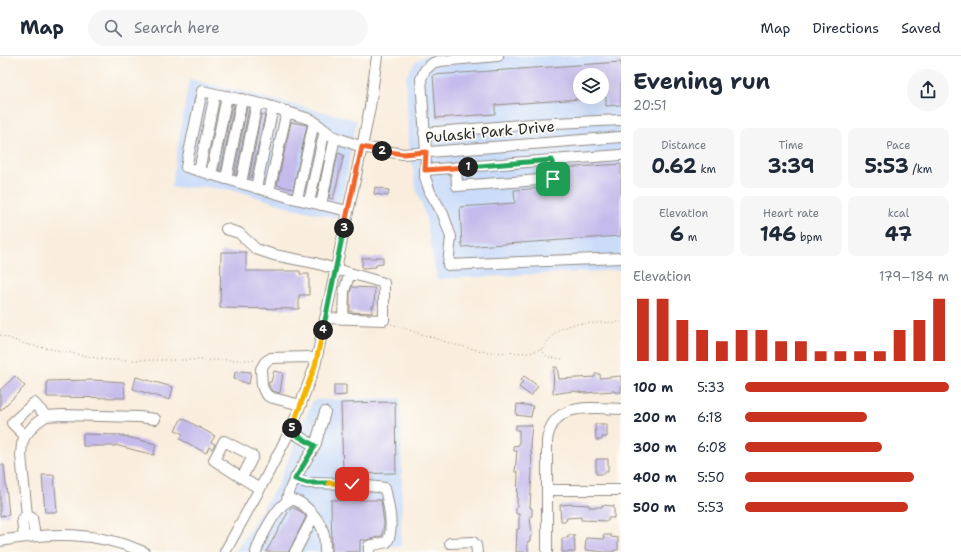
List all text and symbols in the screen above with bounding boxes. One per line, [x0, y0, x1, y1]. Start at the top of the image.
search box [88, 10, 368, 46]
text: Map [20, 15, 64, 40]
icon: search [102, 17, 124, 39]
text: Search here [134, 18, 220, 38]
text: Map [761, 19, 791, 37]
text: Directions [813, 19, 879, 37]
text: Saved [901, 19, 941, 37]
text: Evening run [633, 67, 770, 96]
map controls [573, 68, 609, 104]
button: layers [573, 68, 609, 104]
button: share [907, 69, 949, 111]
text: 20:51 [633, 97, 667, 114]
street label: Pulaski Park Drive [424, 116, 556, 148]
text: Distance [661, 138, 706, 153]
text: Time [778, 138, 804, 153]
text: Pace [886, 138, 910, 153]
pin: 2 [372, 141, 392, 161]
text: 2 [378, 143, 386, 158]
text: 0.62 [651, 153, 697, 179]
text: 3:39 [768, 153, 814, 179]
text: 5:53 [864, 153, 909, 179]
pin: 1 [458, 157, 478, 177]
text: 1 [465, 159, 471, 174]
pin [536, 162, 570, 196]
text: km [697, 162, 716, 177]
text: /km [909, 162, 932, 177]
icon: arrive [542, 168, 564, 190]
text: Elevation [659, 206, 708, 221]
text: Heart rate [763, 206, 819, 221]
text: kcal [888, 206, 909, 221]
pin: 3 [334, 218, 354, 238]
text: 3 [340, 220, 348, 235]
text: 6 [670, 221, 684, 247]
text: 146 [760, 221, 796, 247]
text: 47 [885, 221, 912, 247]
text: m [684, 230, 697, 245]
text: bpm [796, 230, 822, 245]
text: Elevation [633, 268, 691, 285]
text: 179–184 m [879, 268, 949, 285]
pin: 4 [313, 320, 333, 340]
text: 4 [319, 322, 327, 337]
text: 100 m [633, 379, 673, 396]
text: 5:33 [697, 379, 725, 396]
text: 200 m [633, 409, 676, 426]
text: 6:18 [697, 409, 723, 426]
pin: 5 [282, 418, 302, 438]
text: 5 [289, 420, 295, 435]
text: 300 m [633, 439, 677, 456]
text: 6:08 [697, 439, 727, 456]
pin [335, 467, 369, 501]
text: 400 m [633, 469, 677, 486]
text: 5:50 [697, 469, 725, 486]
icon: check [341, 473, 363, 495]
text: 500 m [633, 499, 676, 516]
text: 5:53 [697, 499, 724, 516]

